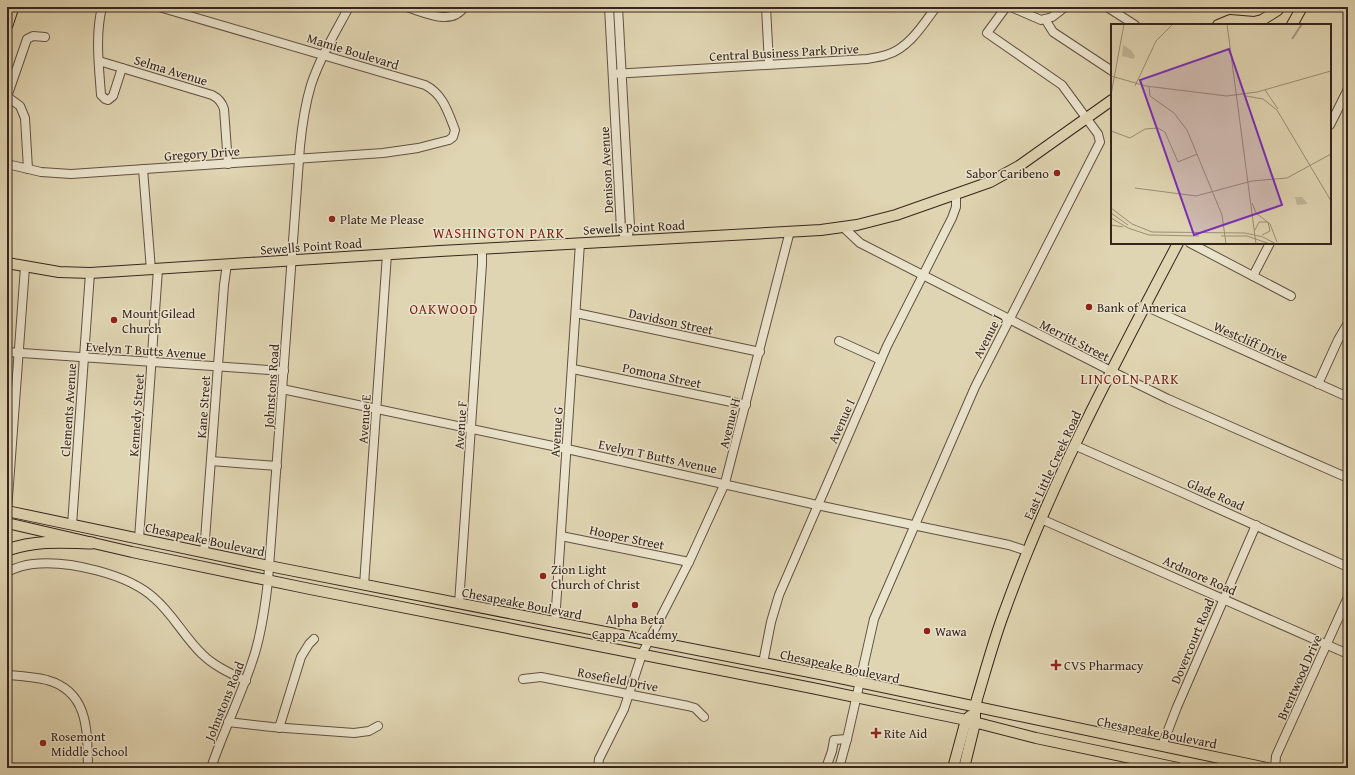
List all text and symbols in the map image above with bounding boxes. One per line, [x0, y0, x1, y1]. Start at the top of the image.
inset map [1111, 24, 1331, 244]
street label: Mamie Boulevard [304, 28, 401, 75]
street label: Central Business Park Drive [709, 39, 859, 66]
street label: Selma Avenue [132, 50, 210, 91]
street label: Denison Avenue [595, 126, 618, 214]
street label: Gregory Drive [164, 141, 241, 166]
place label: Sabor Caribeno [966, 164, 1049, 183]
marker: Sabor Caribeno [1052, 168, 1062, 178]
place label: Plate Me Please [340, 210, 424, 229]
marker: Plate Me Please [327, 214, 337, 224]
street label: Sewells Point Road [583, 215, 686, 240]
district label: WASHINGTON PARK [433, 223, 565, 243]
street label: Sewells Point Road [259, 233, 363, 260]
place label: Bank of America [1097, 298, 1187, 317]
district label: OAKWOOD [409, 299, 479, 319]
marker: Bank of America [1084, 302, 1094, 312]
street label: Davidson Street [627, 303, 715, 340]
place label: Mount Gilead Church [122, 304, 195, 338]
street label: Avenue J [968, 311, 1007, 361]
marker: Mount Gilead Church [109, 315, 119, 325]
street label: Merritt Street [1037, 315, 1113, 366]
street label: Westcliff Drive [1211, 317, 1291, 366]
street label: Evelyn T Butts Avenue [85, 337, 207, 364]
street label: Johnstons Road [259, 343, 284, 431]
street label: Pomona Street [621, 358, 703, 393]
street label: Clements Avenue [56, 363, 81, 457]
district label: LINCOLN PARK [1081, 369, 1180, 389]
street label: Kennedy Street [124, 372, 149, 457]
street label: Kane Street [192, 375, 215, 439]
street label: Avenue E [353, 393, 376, 444]
street label: Avenue H [714, 396, 745, 450]
street label: Avenue I [823, 396, 860, 446]
street label: Avenue F [449, 400, 472, 450]
street label: Avenue G [545, 406, 568, 458]
street label: East Little Creek Road [1019, 408, 1086, 523]
street label: Evelyn T Butts Avenue [597, 435, 719, 478]
street label: Glade Road [1184, 473, 1247, 515]
street label: Chesapeake Boulevard [143, 518, 266, 561]
street label: Hooper Street [588, 520, 666, 555]
street label: Ardmore Road [1160, 551, 1240, 600]
place label: Zion Light Church of Christ [551, 560, 640, 594]
marker: Zion Light Church of Christ [538, 571, 548, 581]
street label: Chesapeake Boulevard [460, 583, 583, 624]
street label: Dovercourt Road [1166, 595, 1219, 687]
marker: Alpha Beta Cappa Academy [630, 600, 640, 610]
place label: Alpha Beta Cappa Academy [592, 610, 679, 644]
place label: Wawa [935, 622, 968, 641]
marker: Wawa [922, 626, 932, 636]
street label: Brentwood Drive [1272, 631, 1327, 723]
street label: Chesapeake Boulevard [778, 645, 901, 688]
place label: CVS Pharmacy [1064, 656, 1144, 675]
street label: Johnstons Road [199, 659, 249, 746]
marker: CVS Pharmacy [1051, 660, 1061, 670]
street label: Rosefield Drive [576, 662, 660, 697]
street label: Chesapeake Boulevard [1095, 712, 1218, 753]
place label: Rite Aid [884, 724, 927, 743]
place label: Rosemont Middle School [51, 727, 128, 761]
marker: Rite Aid [871, 728, 881, 738]
marker: Rosemont Middle School [38, 738, 48, 748]

